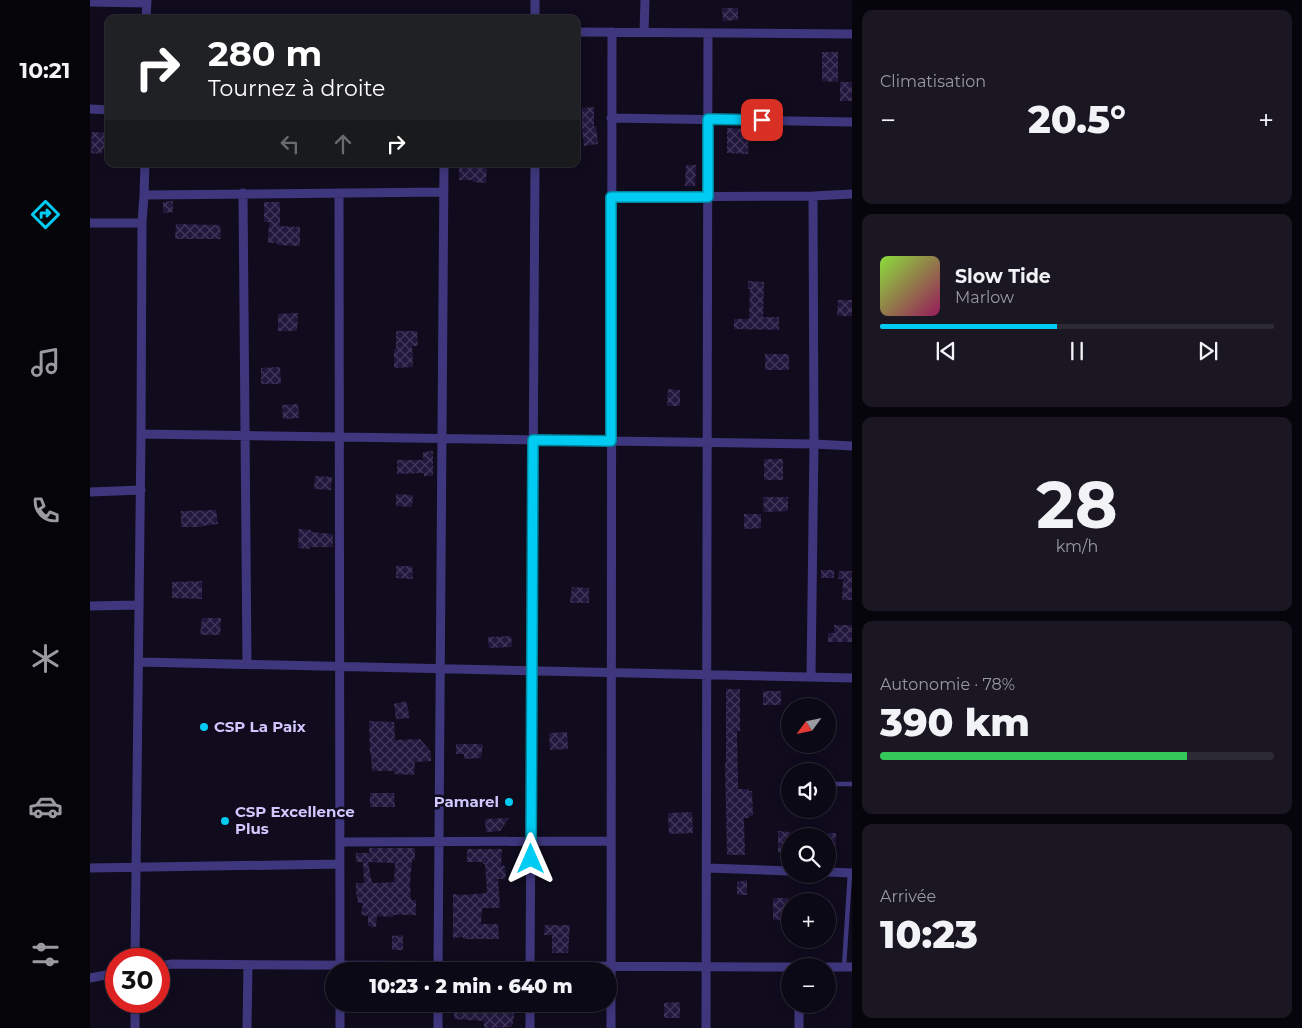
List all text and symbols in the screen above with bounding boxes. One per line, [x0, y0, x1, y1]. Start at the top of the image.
text: 280 m [208, 32, 322, 75]
icon: right [125, 35, 190, 100]
text: 10:21 [20, 57, 70, 84]
text: Climatisation [880, 72, 986, 91]
text: Tournez à droite [208, 75, 385, 102]
text: 20.5° [1028, 96, 1126, 143]
pin [741, 99, 783, 141]
text: − [880, 103, 896, 137]
text: + [1258, 103, 1274, 137]
icon: arrive [748, 106, 776, 134]
icon: left [276, 130, 304, 158]
icon: ahead [329, 130, 357, 158]
icon: right [382, 130, 410, 158]
icon: directions [28, 197, 63, 232]
text: Slow Tide [955, 265, 1051, 288]
text: Marlow [955, 288, 1014, 307]
icon: previous [932, 337, 960, 365]
icon: pause [1063, 337, 1091, 365]
icon: next [1194, 337, 1222, 365]
icon: music [28, 345, 63, 380]
text: 28 [1036, 465, 1118, 544]
icon: phone [28, 493, 63, 528]
text: km/h [1056, 537, 1098, 556]
icon: climate [28, 641, 63, 676]
text: Autonomie · 78% [880, 675, 1015, 694]
north arrow [781, 698, 836, 752]
map controls [781, 698, 836, 1013]
text: 390 km [880, 699, 1030, 746]
place label: CSP La Paix [214, 717, 306, 736]
marker: CSP La Paix [198, 721, 210, 733]
button: sound [781, 763, 836, 818]
icon: car [28, 789, 63, 824]
place label: Pamarel [434, 792, 499, 811]
marker: Pamarel [503, 796, 515, 808]
place label: CSP Excellence Plus [235, 802, 355, 838]
marker: CSP Excellence Plus [219, 815, 231, 827]
button: search [781, 828, 836, 883]
position arrow [504, 832, 556, 884]
text: Arrivée [880, 887, 936, 906]
button: + [781, 893, 836, 948]
text: 10:23 [880, 911, 978, 958]
icon: filters [28, 937, 63, 972]
speed limit sign: 30 [105, 948, 170, 1013]
button: − [781, 958, 836, 1013]
text: 10:23 · 2 min · 640 m [369, 975, 573, 998]

